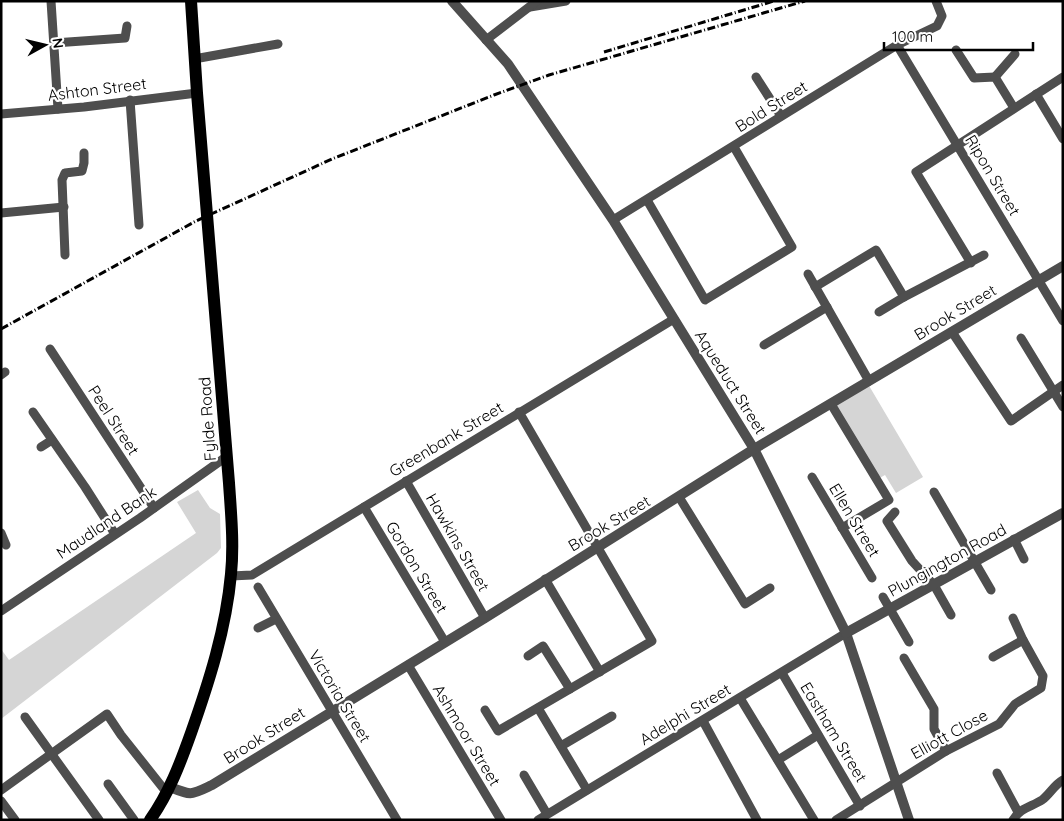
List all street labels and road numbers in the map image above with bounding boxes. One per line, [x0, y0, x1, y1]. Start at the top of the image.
street label: Ashton Street [47, 73, 147, 105]
street label: Bold Street [731, 76, 811, 136]
street label: Ripon Street [961, 131, 1025, 219]
street label: Brook Street [910, 280, 1000, 344]
street label: Aqueduct Street [691, 326, 771, 438]
street label: Fylde Road [194, 376, 220, 462]
street label: Peel Street [84, 381, 144, 459]
street label: Greenbank Street [385, 397, 507, 481]
street label: Ellen Street [825, 479, 885, 561]
street label: Maudland Bank [52, 481, 160, 563]
street label: Hawkins Street [422, 489, 494, 595]
street label: Brook Street [564, 491, 654, 555]
street label: Gordon Street [382, 518, 452, 616]
street label: Plungington Road [884, 519, 1010, 601]
street label: Victoria Street [304, 646, 376, 746]
street label: Eastham Street [796, 678, 872, 786]
street label: Adelphi Street [636, 679, 734, 749]
street label: Ashmoor Street [429, 681, 505, 789]
street label: Brook Street [220, 702, 308, 768]
street label: Elliott Close [907, 705, 991, 763]

